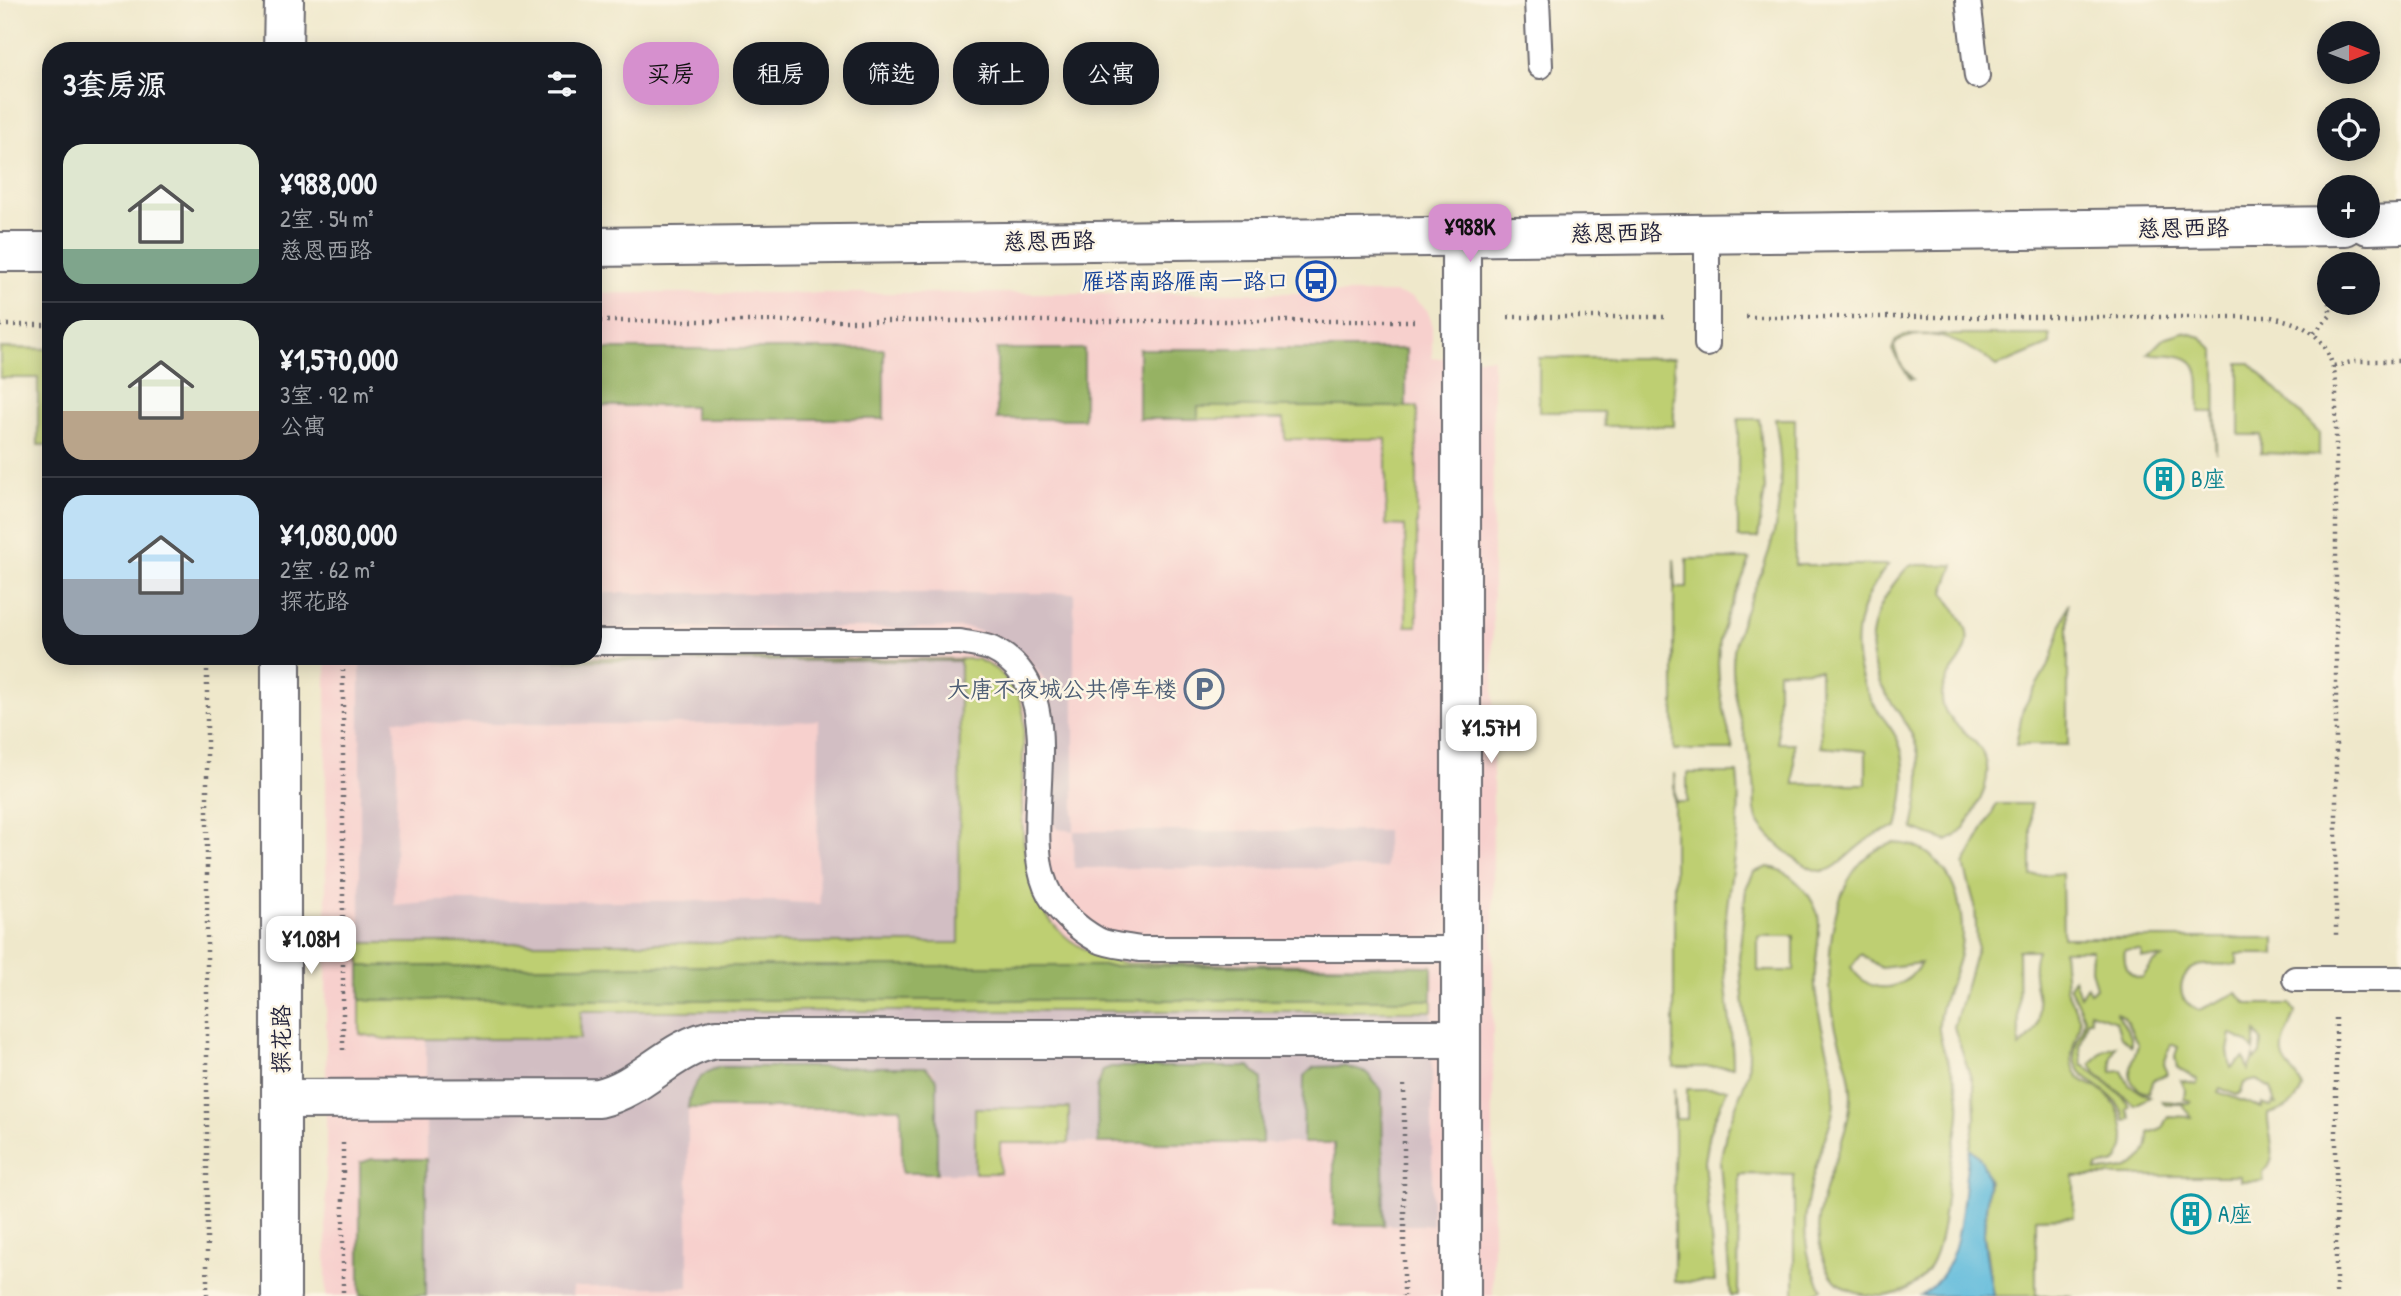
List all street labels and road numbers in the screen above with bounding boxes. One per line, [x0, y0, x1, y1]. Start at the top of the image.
street label: 慈恩西路 [2137, 211, 2229, 244]
street label: 慈恩西路 [1570, 216, 1662, 249]
street label: 慈恩西路 [1003, 224, 1095, 257]
street label: 探花路 [265, 1005, 296, 1074]

